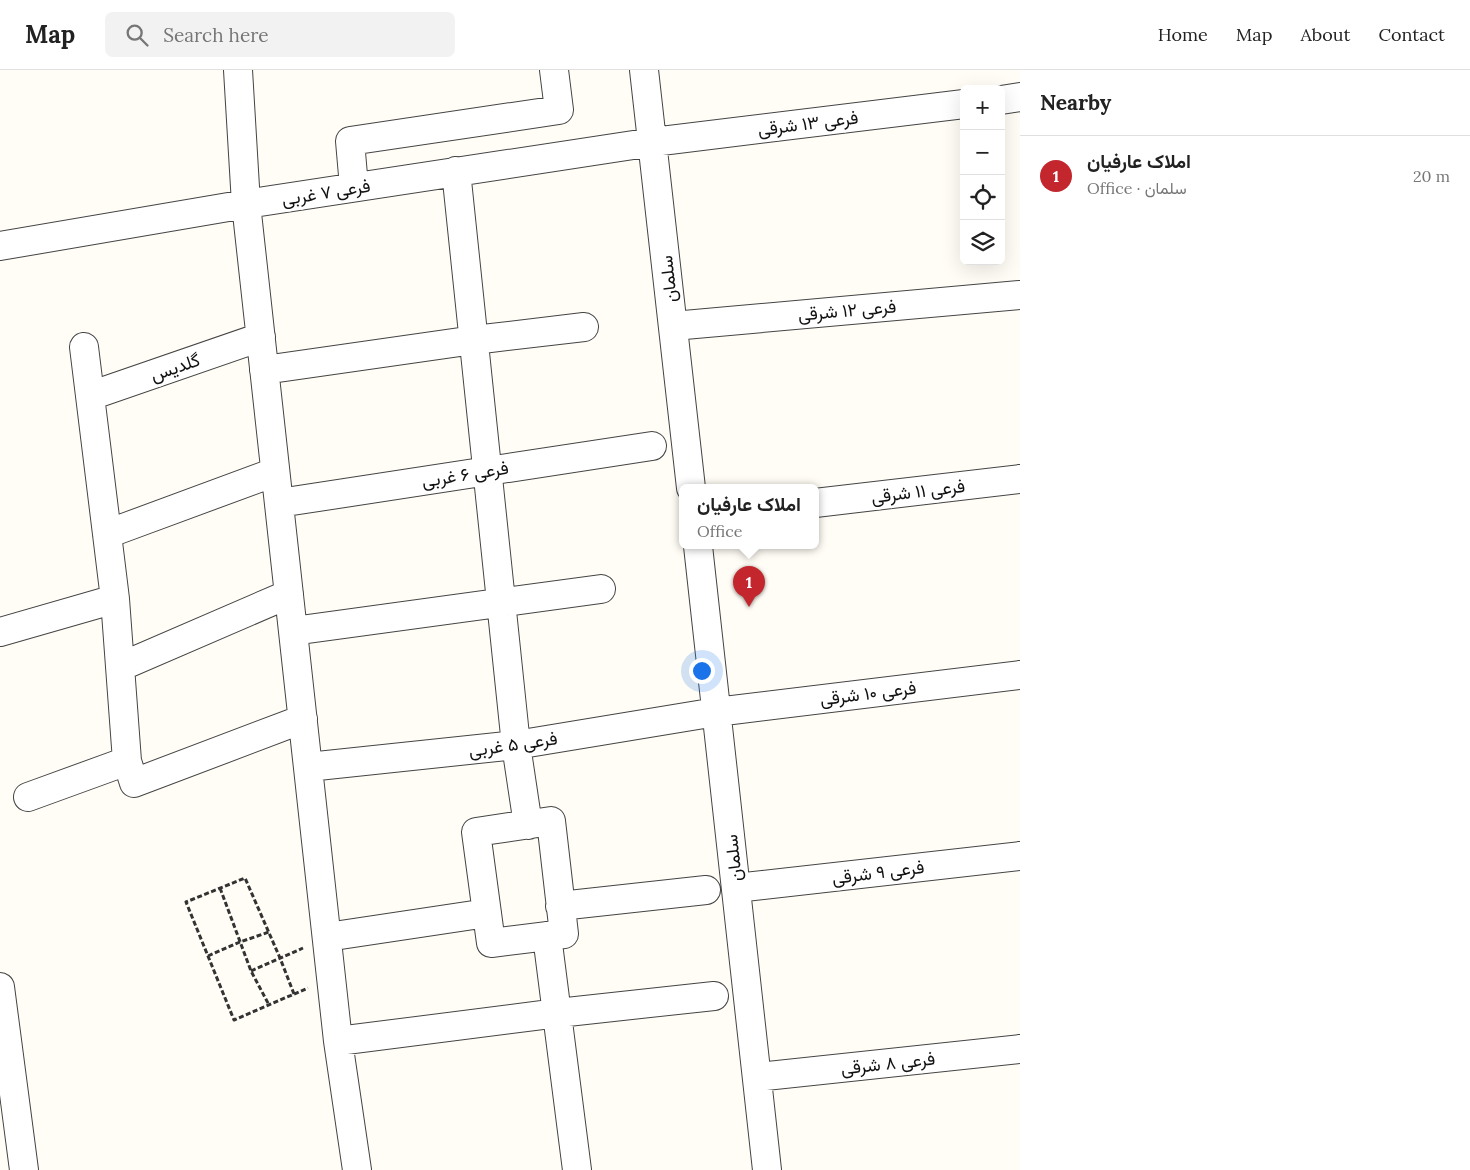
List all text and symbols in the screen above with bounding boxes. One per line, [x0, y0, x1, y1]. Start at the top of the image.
search box [105, 12, 455, 57]
text: Map [25, 19, 75, 50]
icon: search [123, 21, 151, 49]
text: Search here [163, 23, 269, 47]
text: Home [1158, 23, 1208, 46]
text: Map [1236, 23, 1272, 46]
text: About [1300, 23, 1350, 46]
text: Contact [1378, 23, 1445, 46]
map controls [960, 85, 1005, 265]
button: + [960, 85, 1005, 130]
text: Nearby [1040, 89, 1111, 116]
street label: فرعی ۱۳ شرقی [756, 105, 860, 141]
button: − [960, 130, 1005, 175]
text: املاک عارفیان [1087, 149, 1191, 173]
text: 1 [1053, 166, 1059, 186]
text: 20 m [1413, 166, 1450, 186]
street label: فرعی ۷ غربی [280, 174, 372, 210]
button: locate [960, 175, 1005, 220]
text: Office · سلمان [1087, 178, 1187, 198]
button: layers [960, 220, 1005, 265]
street label: سلمان [654, 254, 682, 304]
street label: فرعی ۱۲ شرقی [797, 294, 897, 326]
street label: گلدیس [147, 348, 203, 386]
street label: فرعی ۶ غربی [420, 456, 510, 492]
street label: فرعی ۱۱ شرقی [870, 474, 966, 508]
popup [679, 484, 819, 549]
text: املاک عارفیان [697, 492, 801, 516]
text: Office [697, 521, 742, 541]
pin: 1 [733, 566, 765, 607]
your location [689, 658, 715, 684]
street label: فرعی ۱۰ شرقی [818, 676, 918, 710]
street label: فرعی ۵ غربی [467, 726, 559, 762]
street label: سلمان [719, 833, 747, 883]
street label: فرعی ۹ شرقی [831, 855, 925, 889]
street label: فرعی ۸ شرقی [840, 1047, 936, 1079]

